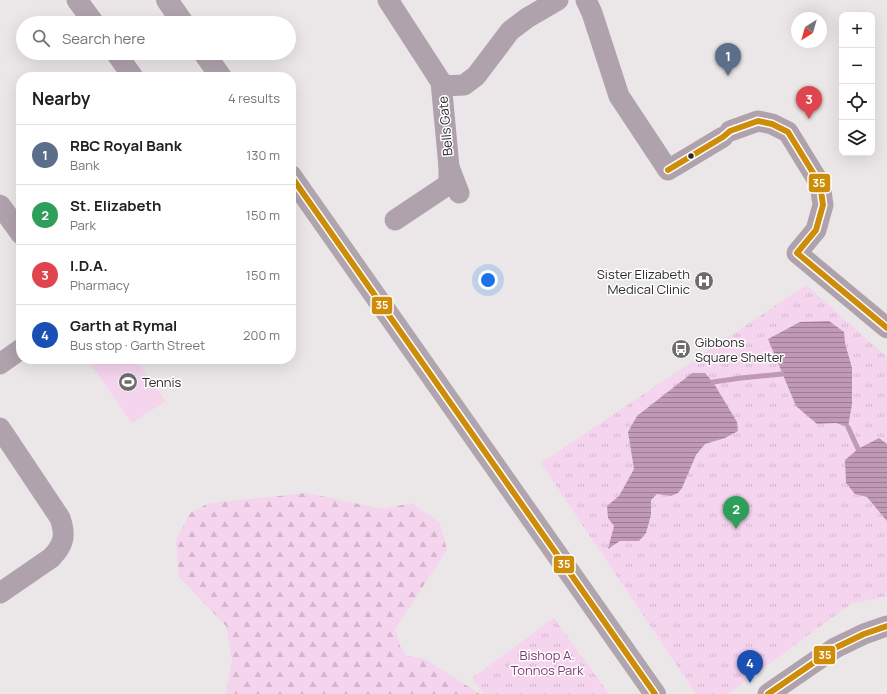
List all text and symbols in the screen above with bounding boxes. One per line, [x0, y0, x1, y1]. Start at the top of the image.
north arrow [791, 12, 827, 48]
map controls [839, 12, 875, 156]
button: + [839, 12, 875, 48]
search box [16, 16, 296, 60]
icon: search [30, 27, 52, 49]
text: Search here [62, 28, 145, 49]
pin: 1 [715, 43, 741, 76]
button: − [839, 48, 875, 84]
button: locate [839, 84, 875, 120]
pin: 3 [796, 86, 822, 119]
text: Nearby [32, 87, 90, 110]
text: 4 results [228, 89, 280, 107]
street label: Bells Gate [433, 95, 457, 157]
button: layers [839, 120, 875, 156]
text: RBC Royal Bank [70, 135, 182, 156]
text: 1 [42, 146, 48, 164]
text: 130 m [246, 146, 280, 164]
unlabelled marker [686, 151, 696, 161]
text: Bank [70, 156, 99, 174]
line badge: 35 [808, 173, 831, 193]
text: 35 [813, 175, 825, 190]
text: St. Elizabeth [70, 195, 161, 216]
text: 2 [41, 206, 49, 224]
text: 150 m [246, 206, 280, 224]
text: Park [70, 216, 96, 234]
text: I.D.A. [70, 255, 108, 276]
place label: Sister Elizabeth Medical Clinic [597, 265, 690, 298]
text: 3 [41, 266, 49, 284]
text: 150 m [246, 266, 280, 284]
your location [478, 270, 498, 290]
hospital icon: Sister Elizabeth Medical Clinic [693, 270, 715, 292]
text: Pharmacy [70, 276, 130, 294]
line badge: 35 [371, 296, 393, 315]
text: 35 [376, 297, 388, 312]
text: Garth at Rymal [70, 315, 177, 336]
text: 4 [41, 326, 49, 344]
text: 200 m [243, 326, 280, 344]
place label: Gibbons Square Shelter [695, 333, 784, 366]
text: Bus stop · Garth Street [70, 336, 205, 354]
bus stop icon: Gibbons Square Shelter [670, 338, 692, 360]
sports icon: Tennis [117, 371, 139, 393]
place label: Tennis [142, 373, 182, 391]
pin: 2 [723, 496, 749, 529]
line badge: 35 [553, 555, 575, 574]
text: 35 [558, 556, 570, 571]
line badge: 35 [813, 645, 836, 665]
park label: Bishop A. Tonnos Park [511, 646, 584, 679]
text: 35 [819, 647, 831, 662]
pin: 4 [737, 650, 763, 683]

